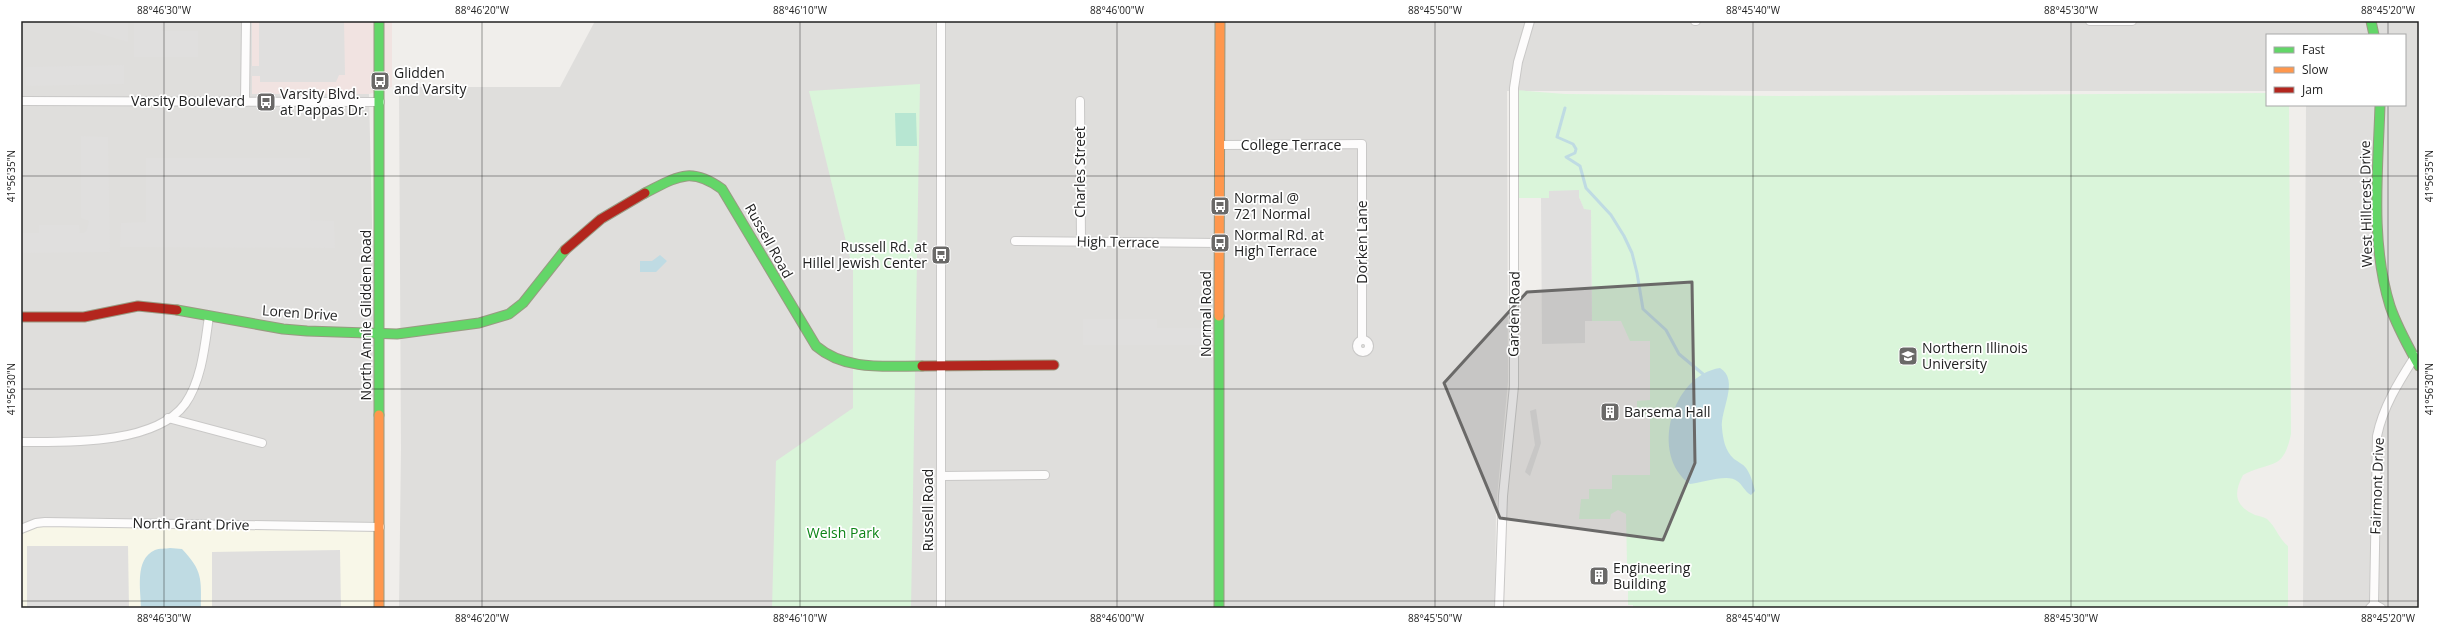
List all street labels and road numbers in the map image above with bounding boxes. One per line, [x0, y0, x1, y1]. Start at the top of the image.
street label: Varsity Boulevard [131, 91, 245, 110]
street label: Charles Street [1070, 126, 1089, 218]
street label: College Terrace [1241, 135, 1341, 154]
street label: West Hillcrest Drive [2355, 140, 2376, 268]
street label: Russell Road [741, 200, 798, 281]
street label: Dorken Lane [1352, 200, 1371, 284]
street label: North Annie Glidden Road [356, 230, 375, 400]
street label: High Terrace [1076, 231, 1160, 252]
street label: Normal Road [1196, 271, 1215, 357]
street label: Garden Road [1503, 271, 1524, 357]
street label: Loren Drive [262, 300, 339, 325]
street label: Fairmont Drive [2365, 437, 2388, 535]
street label: Russell Road [918, 469, 937, 551]
street label: North Grant Drive [132, 513, 250, 534]

